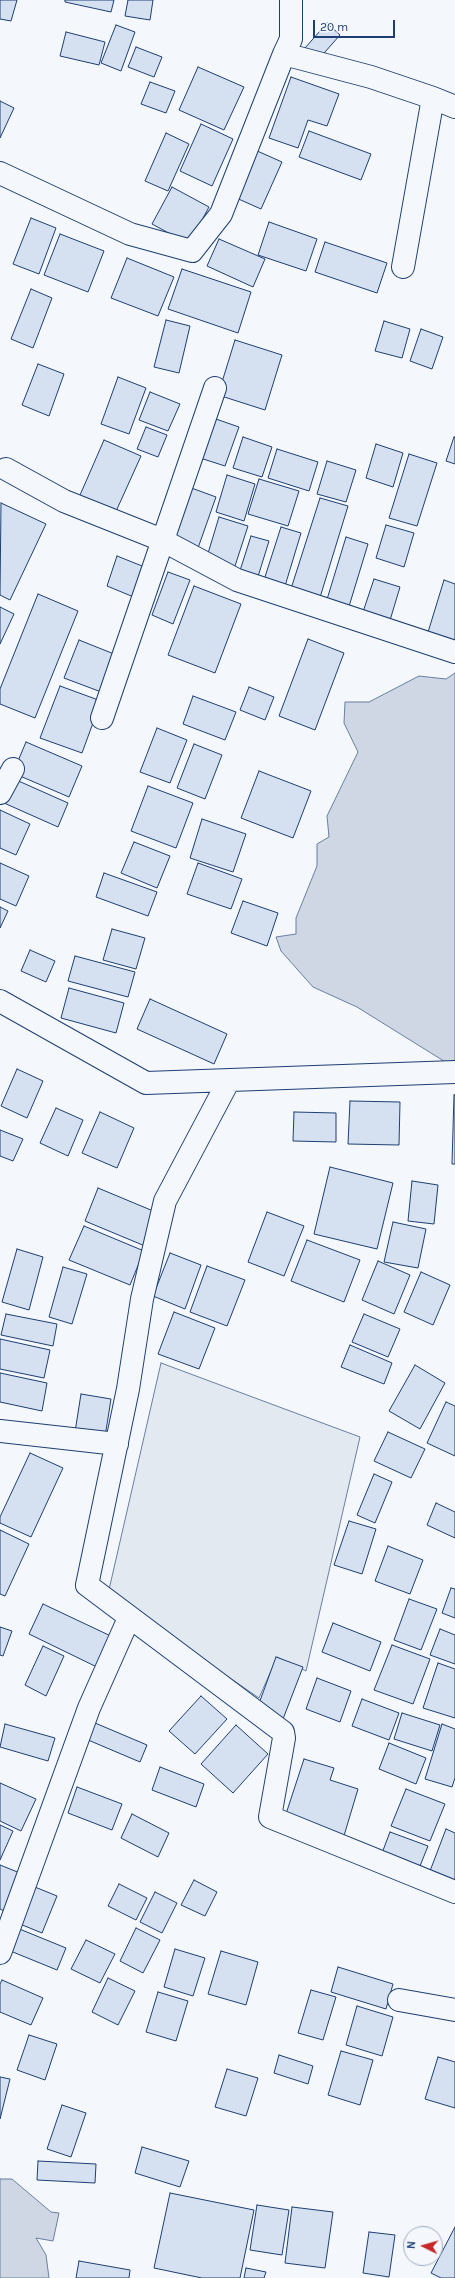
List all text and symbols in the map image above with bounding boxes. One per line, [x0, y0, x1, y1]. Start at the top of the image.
scale bar [315, 12, 397, 38]
text: 20 m [320, 20, 348, 34]
north arrow [403, 2226, 443, 2266]
text: N [405, 2241, 418, 2250]

